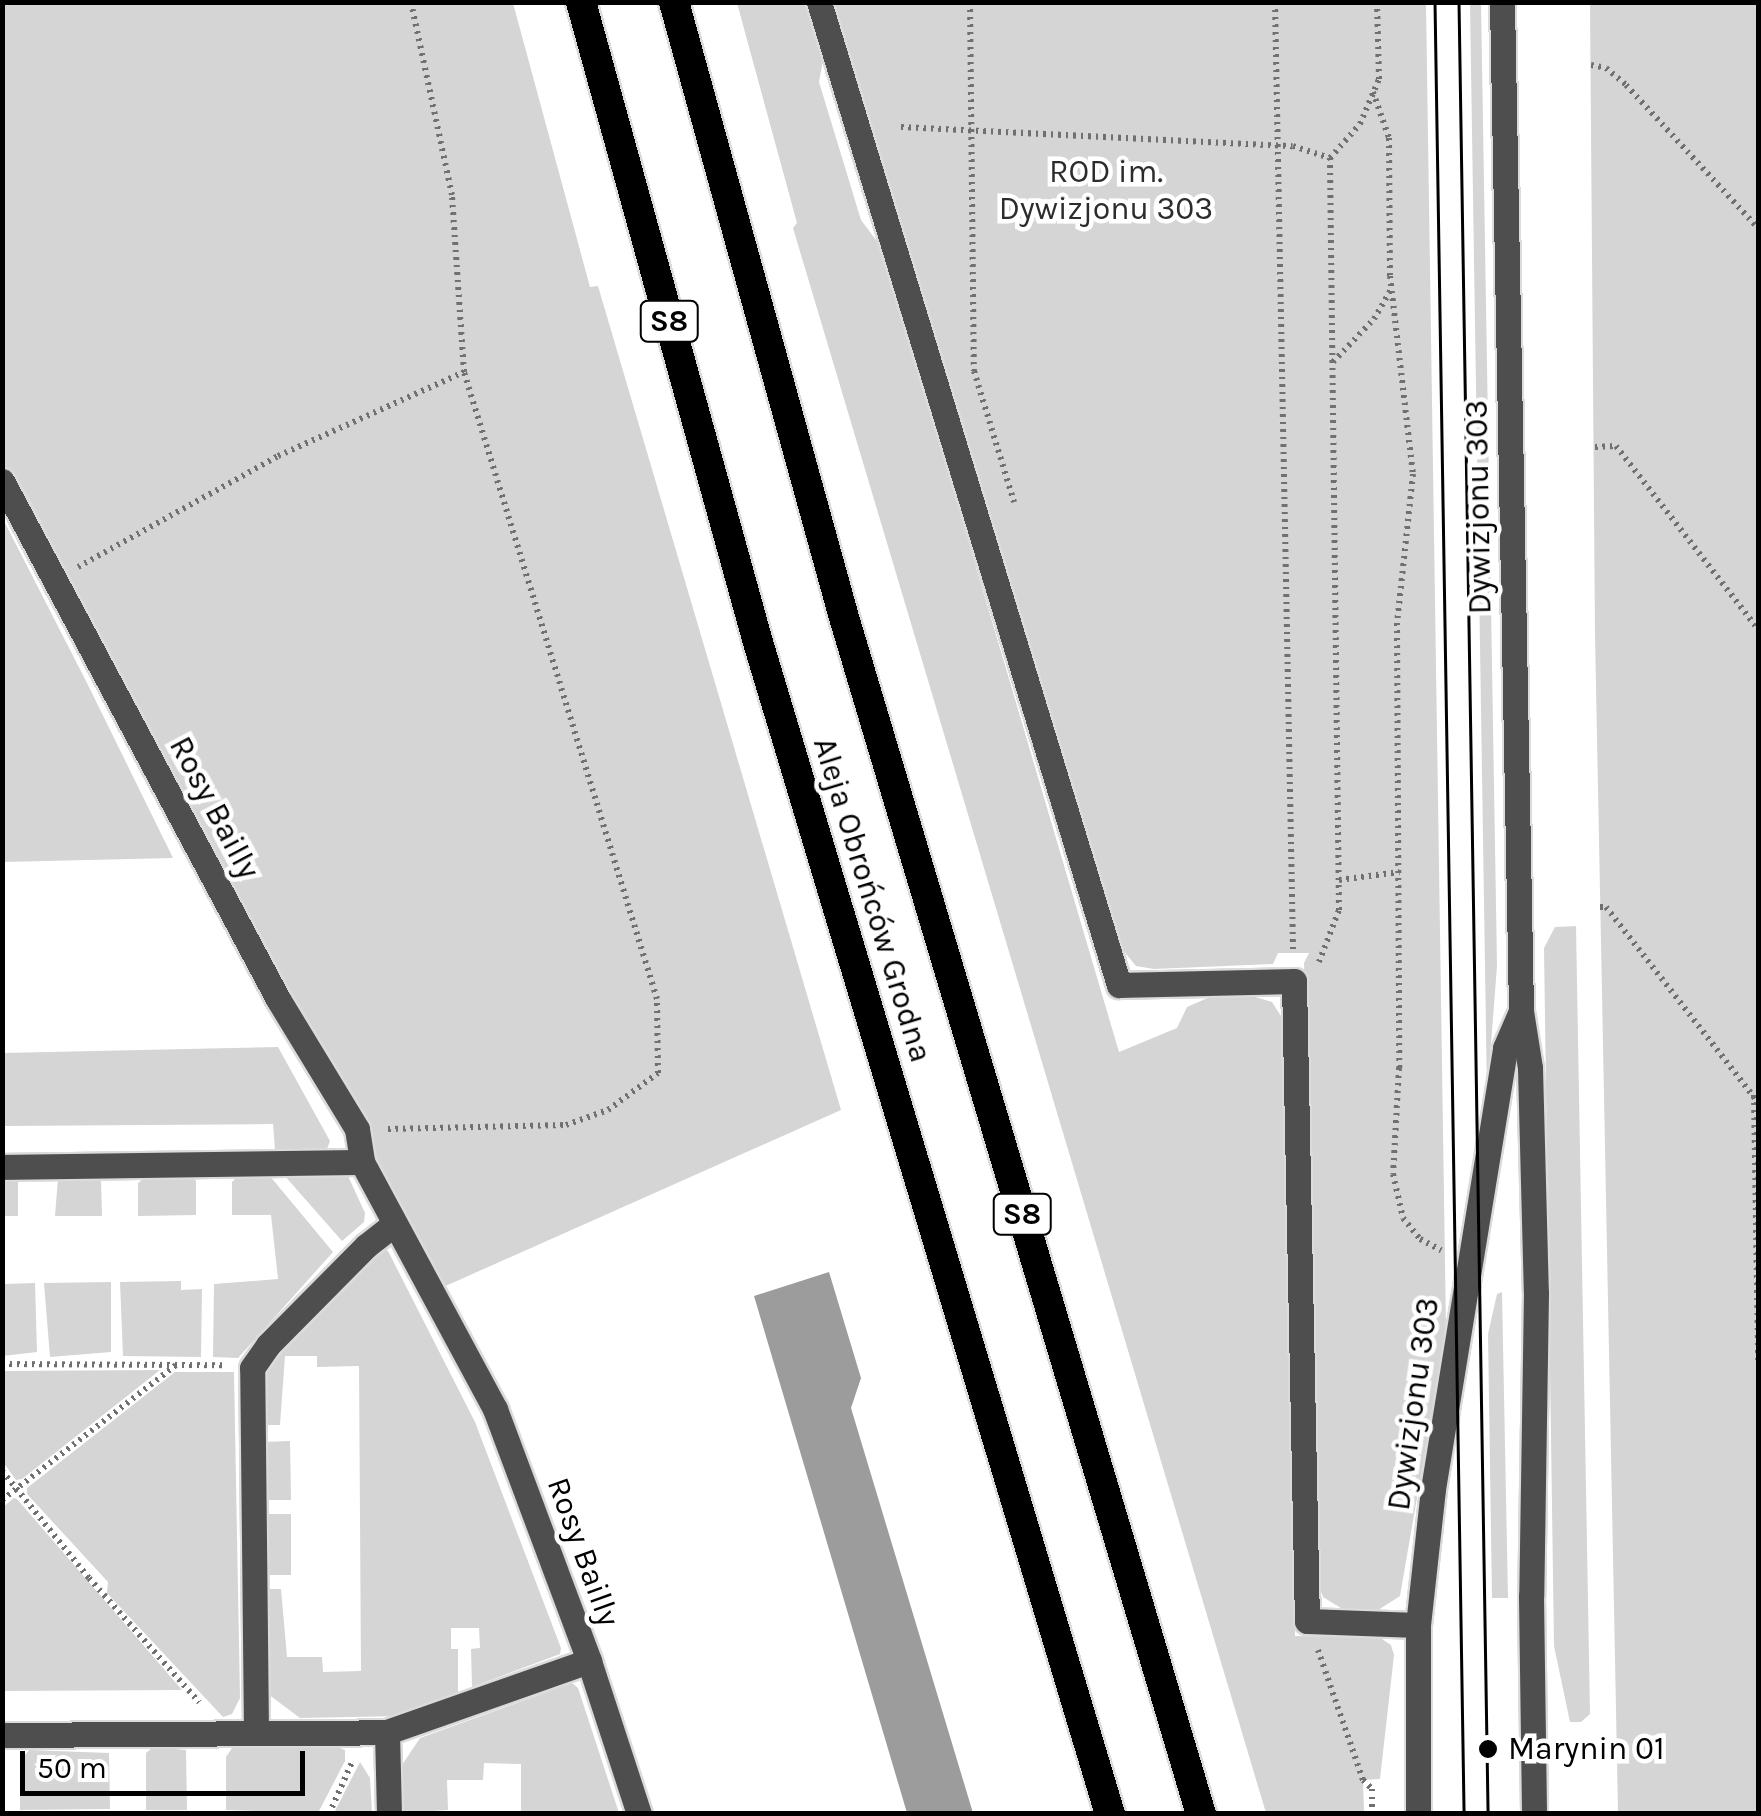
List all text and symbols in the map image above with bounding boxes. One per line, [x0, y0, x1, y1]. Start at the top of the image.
park label: ROD im. Dywizjonu 303 [999, 154, 1213, 229]
road number: S8 [639, 296, 699, 346]
street label: Dywizjonu 303 [1458, 399, 1500, 615]
street label: Rosy Bailly [161, 730, 267, 886]
street label: Aleja Obrońców Grodna [804, 733, 940, 1067]
road number: S8 [992, 1189, 1052, 1239]
street label: Dywizjonu 303 [1380, 1295, 1448, 1513]
street label: Rosy Bailly [538, 1472, 628, 1632]
place label: Marynin 01 [1508, 1730, 1665, 1768]
scale bar [25, 1731, 310, 1793]
marker: Marynin 01 [1477, 1738, 1499, 1760]
text: 50 m [37, 1750, 107, 1786]

